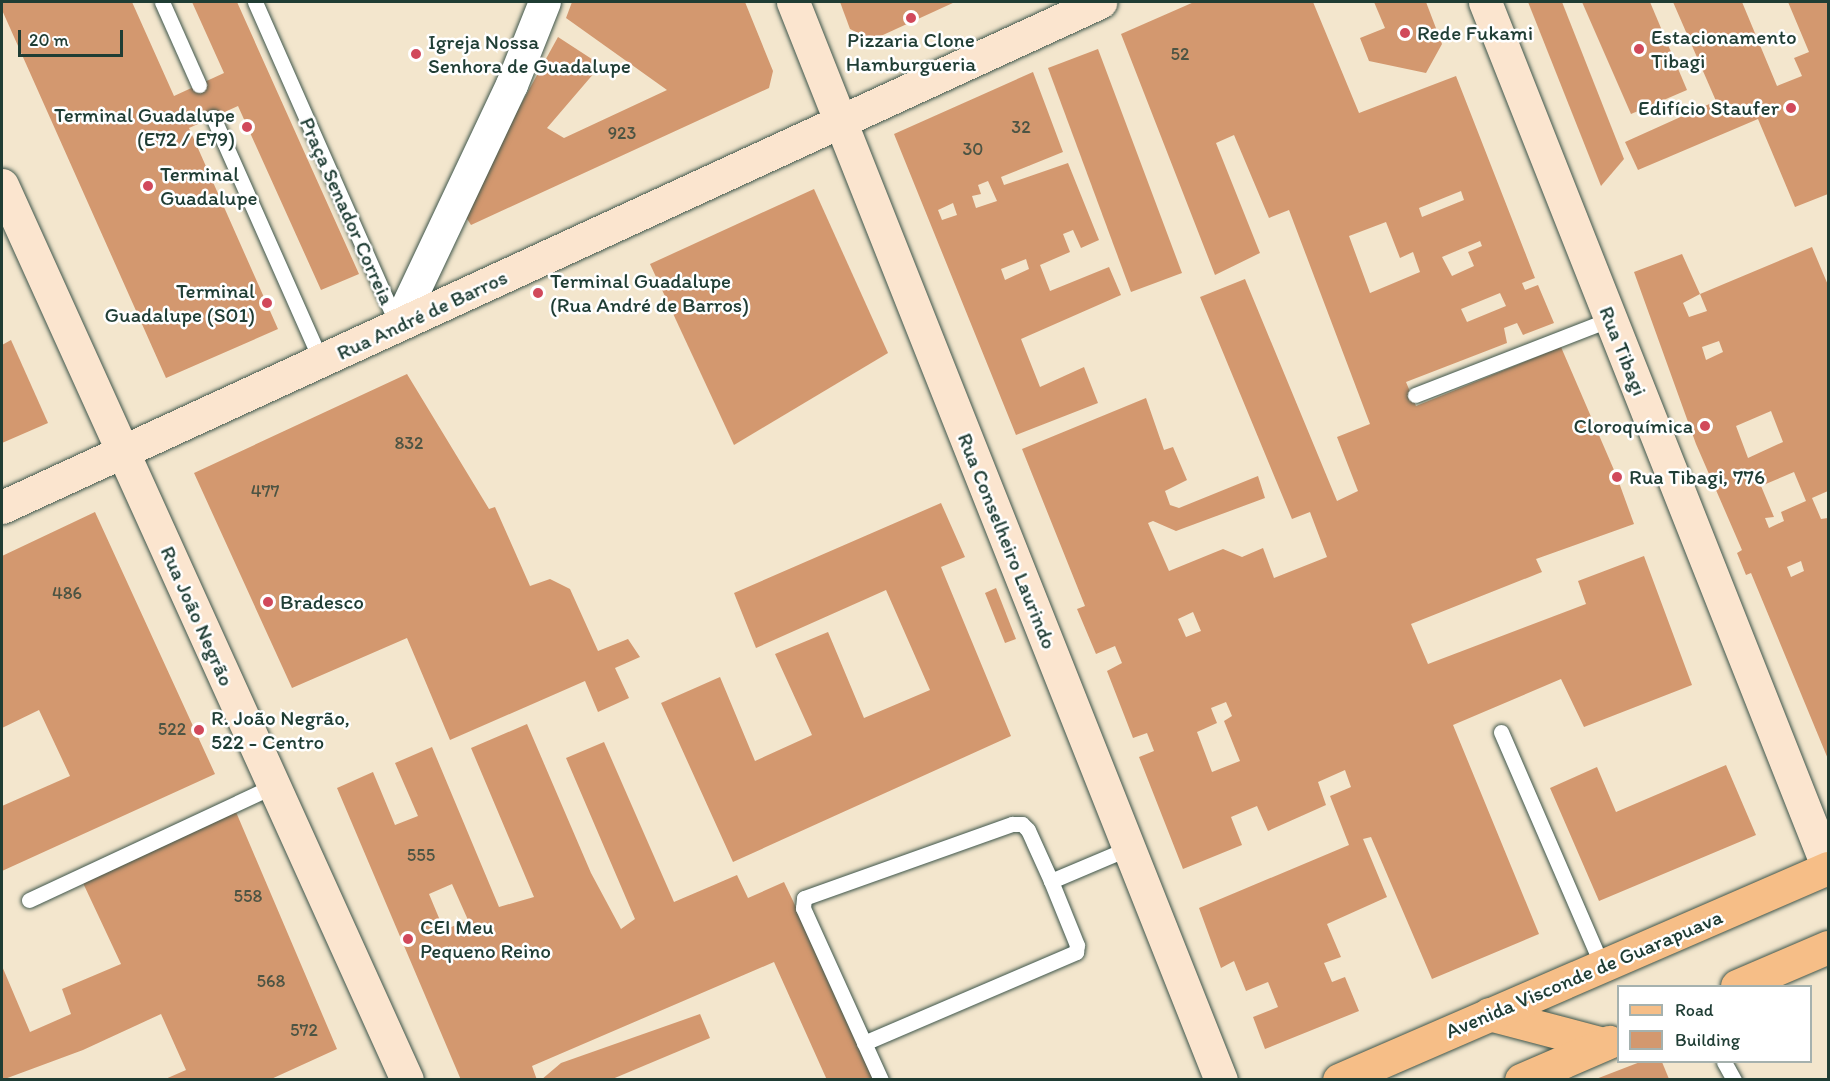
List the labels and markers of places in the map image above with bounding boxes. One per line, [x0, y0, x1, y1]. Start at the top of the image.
marker: Pizzaria Clone Hamburgueria [904, 11, 918, 25]
place label: Rede Fukami [1417, 20, 1531, 46]
place label: Estacionamento Tibagi [1651, 24, 1797, 74]
marker: Rede Fukami [1398, 26, 1412, 40]
place label: Pizzaria Clone Hamburgueria [846, 27, 976, 77]
place label: Igreja Nossa Senhora de Guadalupe [428, 29, 631, 79]
marker: Estacionamento Tibagi [1632, 42, 1646, 56]
marker: Igreja Nossa Senhora de Guadalupe [409, 47, 423, 61]
place label: Edifício Staufer [1638, 95, 1779, 121]
marker: Edifício Staufer [1784, 101, 1798, 115]
place label: Terminal Guadalupe (E72 / E79) [54, 102, 235, 152]
marker: Terminal Guadalupe (E72 / E79) [240, 120, 254, 134]
place label: Terminal Guadalupe [160, 161, 258, 211]
marker: Terminal Guadalupe [141, 179, 155, 193]
place label: Terminal Guadalupe (Rua André de Barros) [550, 268, 750, 318]
place label: Terminal Guadalupe (S01) [105, 278, 255, 328]
marker: Terminal Guadalupe (Rua André de Barros) [531, 286, 545, 300]
marker: Terminal Guadalupe (S01) [260, 296, 274, 310]
place label: Cloroquímica [1574, 413, 1693, 439]
marker: Cloroquímica [1698, 419, 1712, 433]
place label: Rua Tibagi, 776 [1629, 464, 1764, 490]
marker: Rua Tibagi, 776 [1610, 470, 1624, 484]
place label: Bradesco [280, 589, 364, 615]
marker: Bradesco [261, 595, 275, 609]
place label: R. João Negrão, 522 - Centro [211, 705, 350, 755]
marker: R. João Negrão, 522 - Centro [192, 723, 206, 737]
place label: CEI Meu Pequeno Reino [420, 914, 551, 964]
marker: CEI Meu Pequeno Reino [401, 932, 415, 946]

